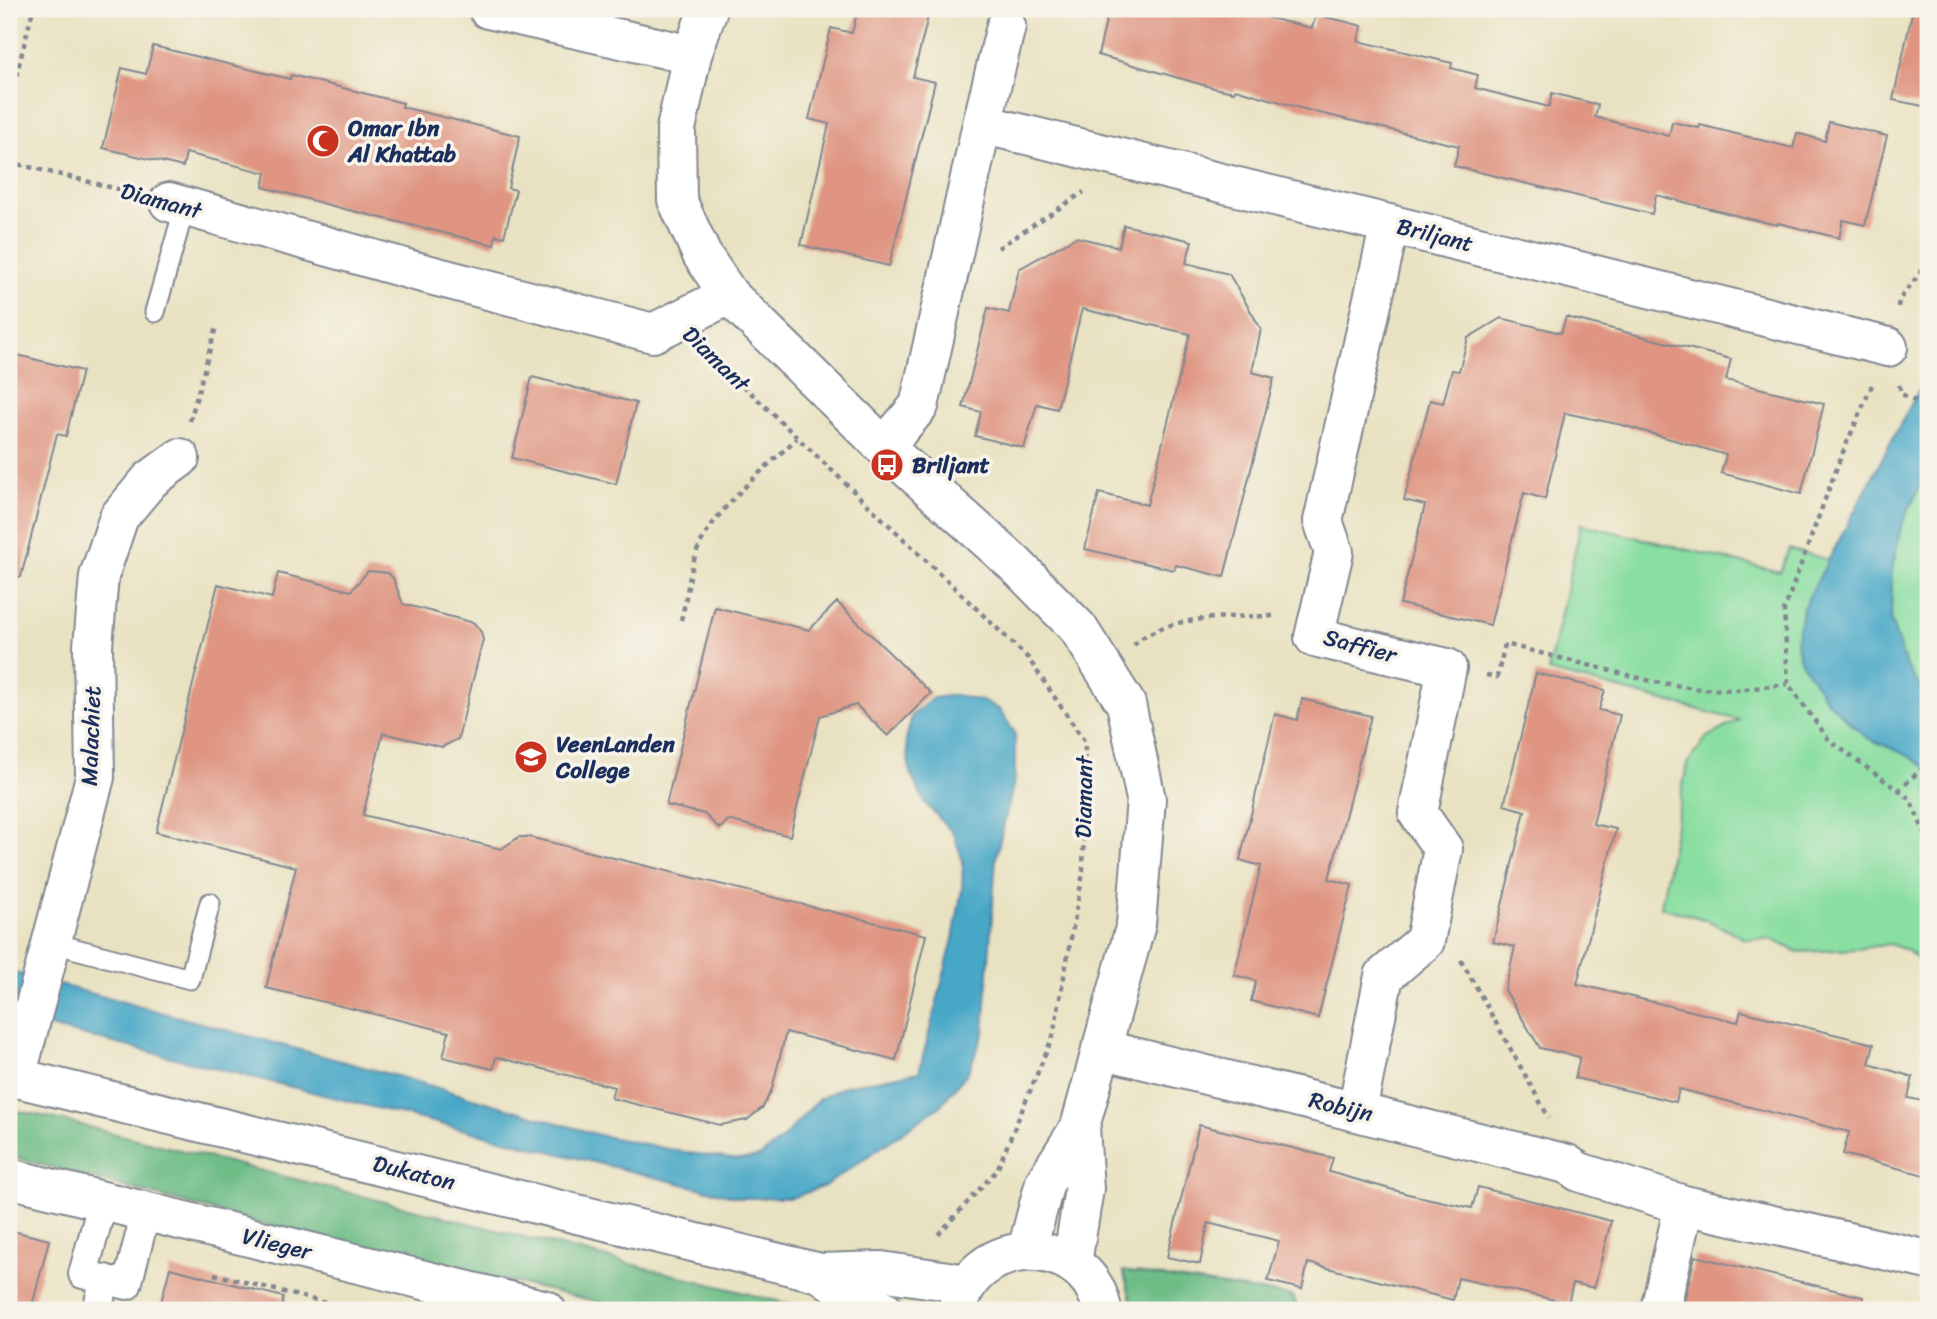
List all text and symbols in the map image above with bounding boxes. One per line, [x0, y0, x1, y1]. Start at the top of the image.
place label: Omar Ibn Al Khattab [347, 108, 456, 175]
mosque icon: Omar Ibn Al Khattab [304, 122, 342, 160]
street label: Diamant [116, 171, 208, 232]
street label: Briljant [1392, 206, 1478, 264]
street label: Diamant [672, 316, 761, 404]
place label: Briljant [912, 445, 990, 486]
bus stop icon: Briljant [868, 446, 906, 484]
street label: Saffier [1319, 617, 1403, 676]
street label: Malachiet [69, 685, 113, 787]
place label: VeenLanden College [555, 724, 675, 791]
school or university icon: VeenLanden College [512, 738, 550, 776]
street label: Diamant [1063, 754, 1105, 839]
street label: Robijn [1305, 1079, 1378, 1135]
street label: Dukaton [368, 1143, 460, 1203]
street label: Vlieger [238, 1216, 318, 1273]

